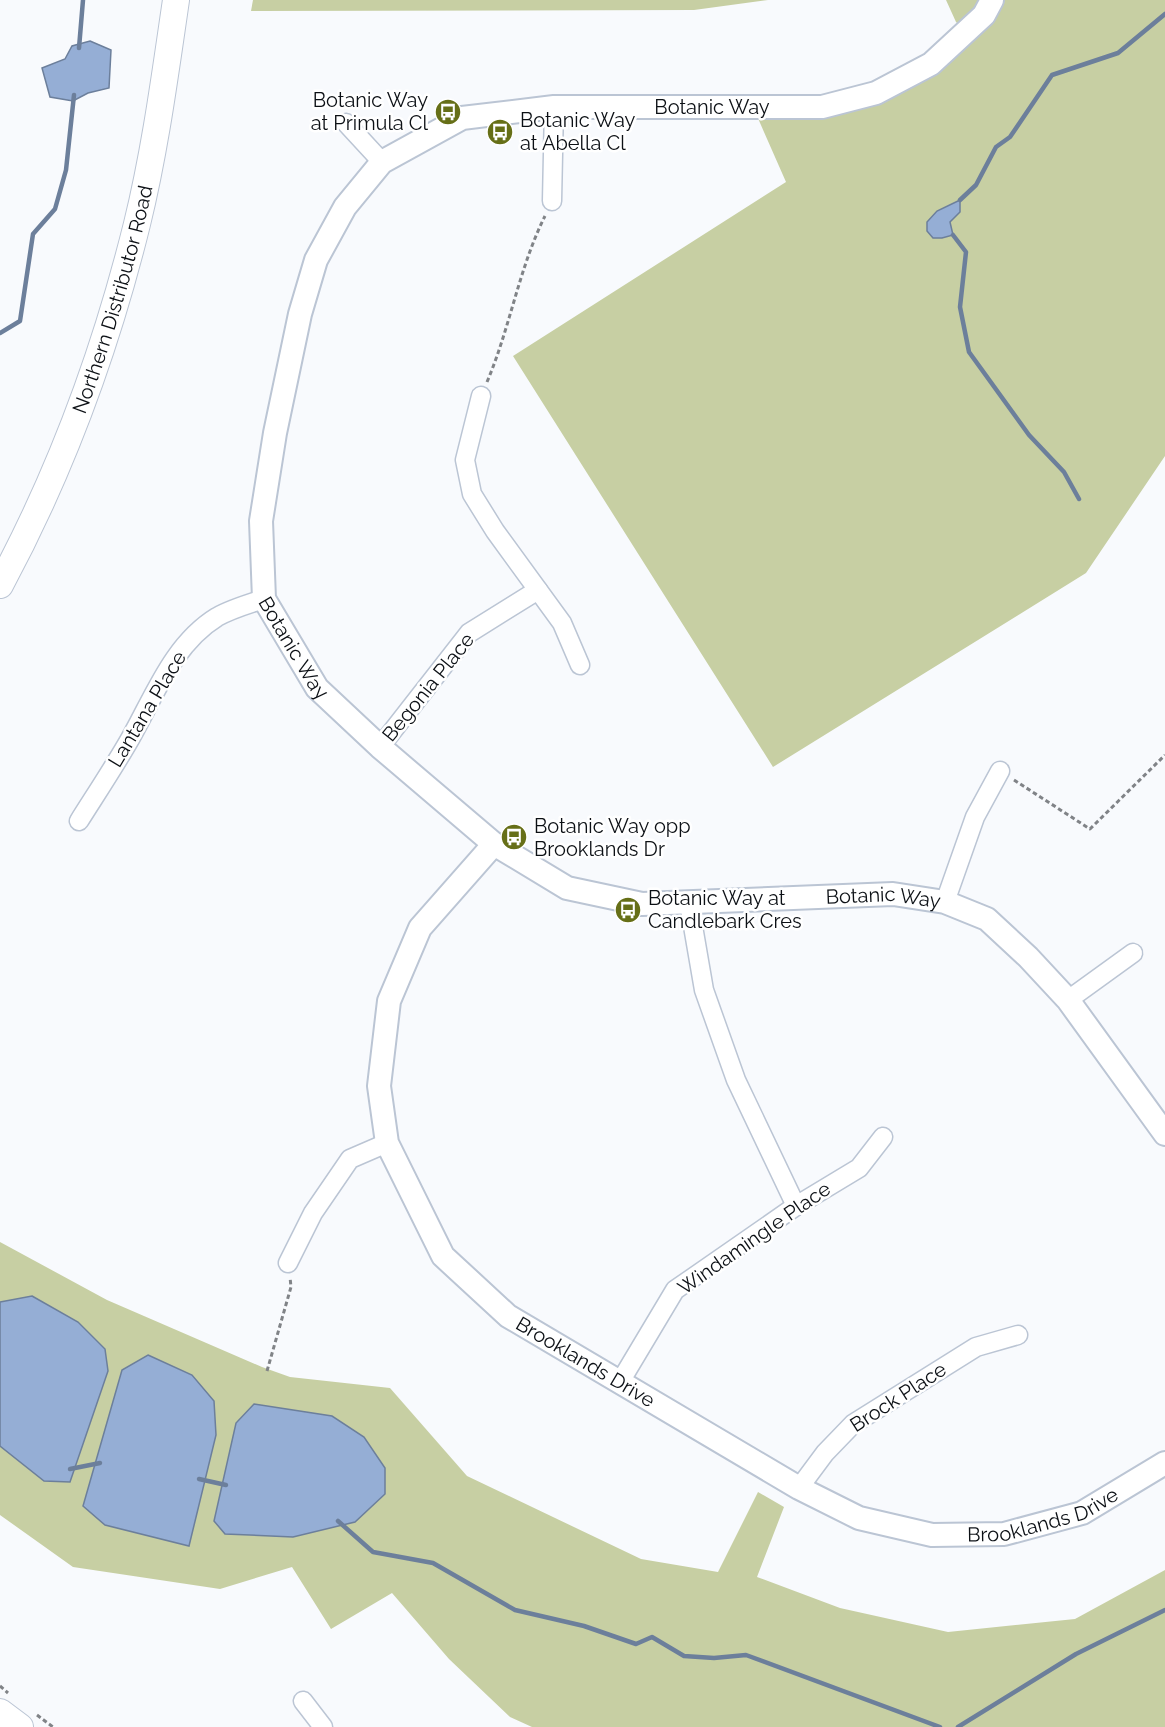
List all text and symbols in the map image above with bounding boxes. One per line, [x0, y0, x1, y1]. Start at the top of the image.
place label: Botanic Way at Primula Cl [311, 88, 429, 135]
street label: Botanic Way [654, 95, 770, 119]
bus stop icon: Botanic Way at Primula Cl [433, 97, 463, 127]
place label: Botanic Way at Abella Cl [520, 108, 636, 155]
bus stop icon: Botanic Way at Abella Cl [485, 117, 515, 147]
street label: Northern Distributor Road [67, 183, 157, 417]
street label: Botanic Way [253, 592, 334, 705]
street label: Begonia Place [377, 628, 479, 746]
street label: Lantana Place [103, 647, 191, 771]
place label: Botanic Way opp Brooklands Dr [534, 814, 691, 861]
bus stop icon: Botanic Way opp Brooklands Dr [499, 822, 529, 852]
street label: Botanic Way [825, 882, 943, 913]
place label: Botanic Way at Candlebark Cres [648, 886, 802, 933]
bus stop icon: Botanic Way at Candlebark Cres [613, 895, 643, 925]
street label: Windamingle Place [673, 1176, 835, 1300]
street label: Brooklands Drive [512, 1311, 660, 1412]
street label: Brock Place [845, 1357, 951, 1437]
street label: Brooklands Drive [967, 1482, 1123, 1547]

